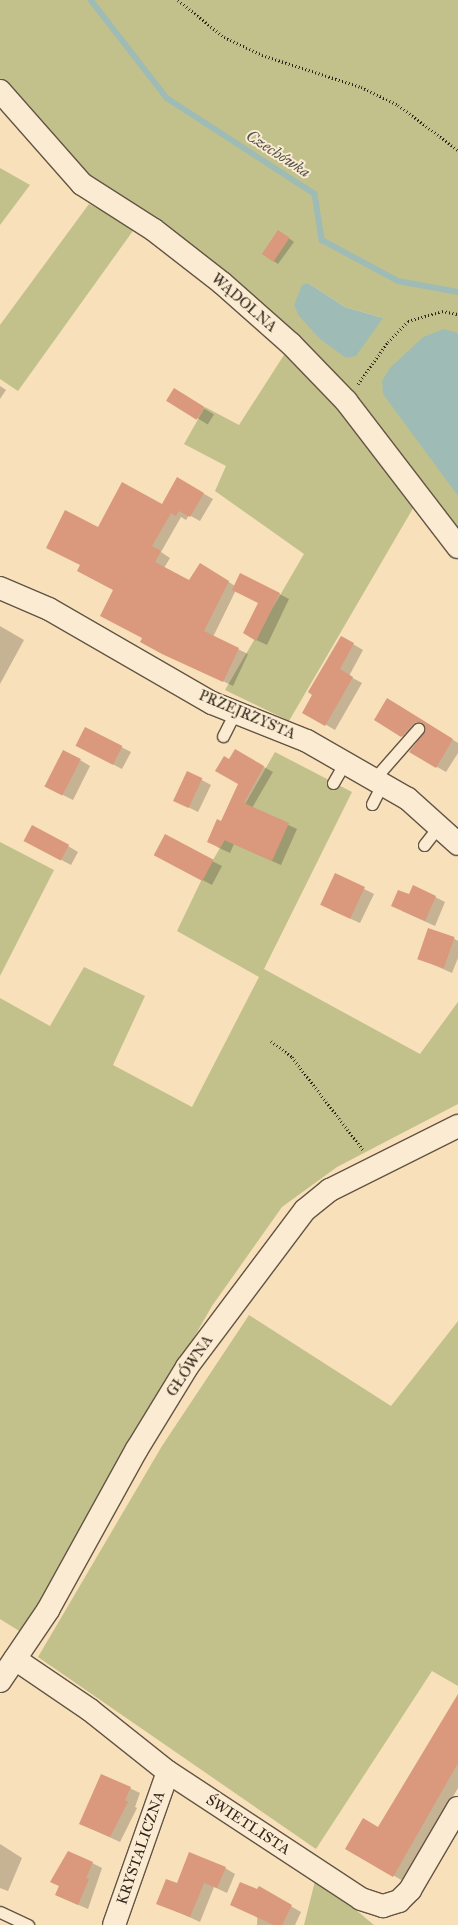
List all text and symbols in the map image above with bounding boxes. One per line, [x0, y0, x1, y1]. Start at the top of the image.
water label: Czechówka [242, 126, 314, 182]
street label: WĄDOLNA [208, 270, 280, 336]
street label: PRZEJRZYSTA [196, 687, 298, 743]
street label: GŁÓWNA [163, 1332, 217, 1400]
street label: KRYSTALICZNA [113, 1789, 169, 1907]
street label: ŚWIETLISTA [203, 1791, 293, 1859]

